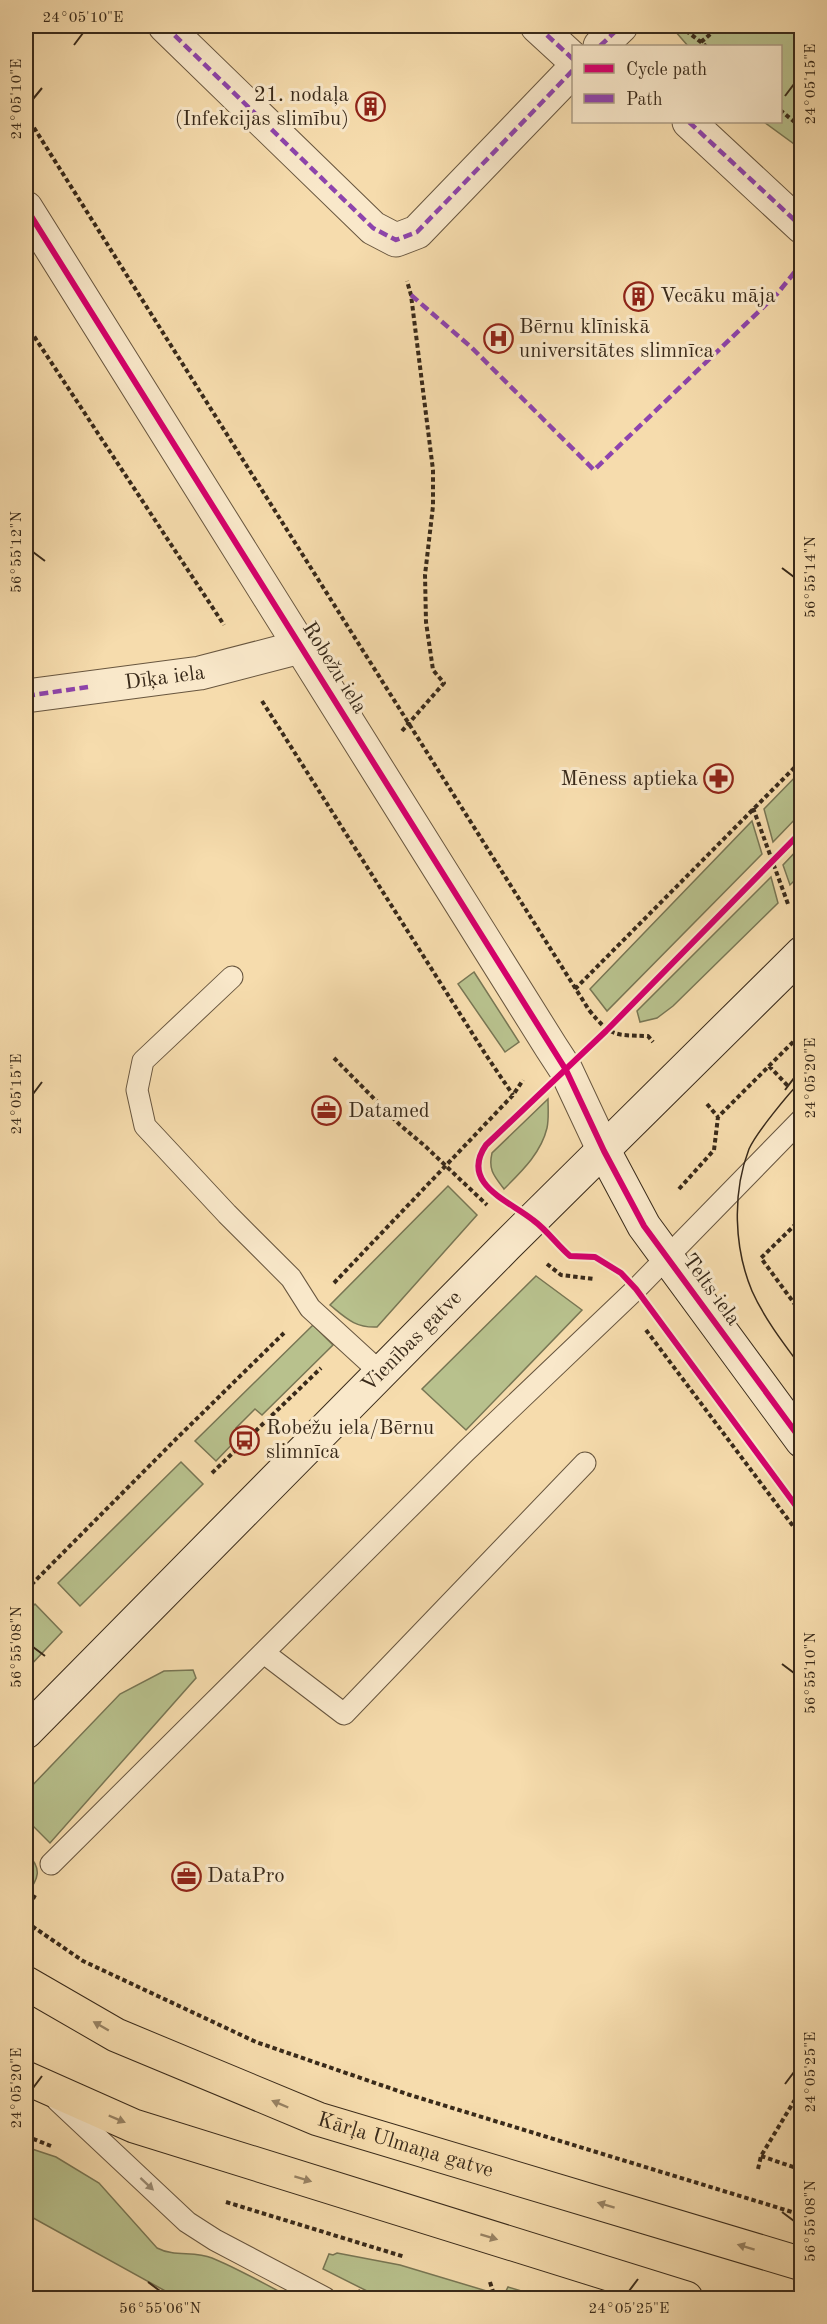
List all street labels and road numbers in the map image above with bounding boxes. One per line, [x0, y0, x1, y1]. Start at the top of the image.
street label: Robežu iela [298, 619, 370, 717]
street label: Dīķa iela [123, 662, 206, 693]
street label: Telts iela [678, 1250, 744, 1330]
street label: Vienības gatve [358, 1287, 466, 1396]
street label: Kārļa Ulmaņa gatve [315, 2109, 496, 2181]

